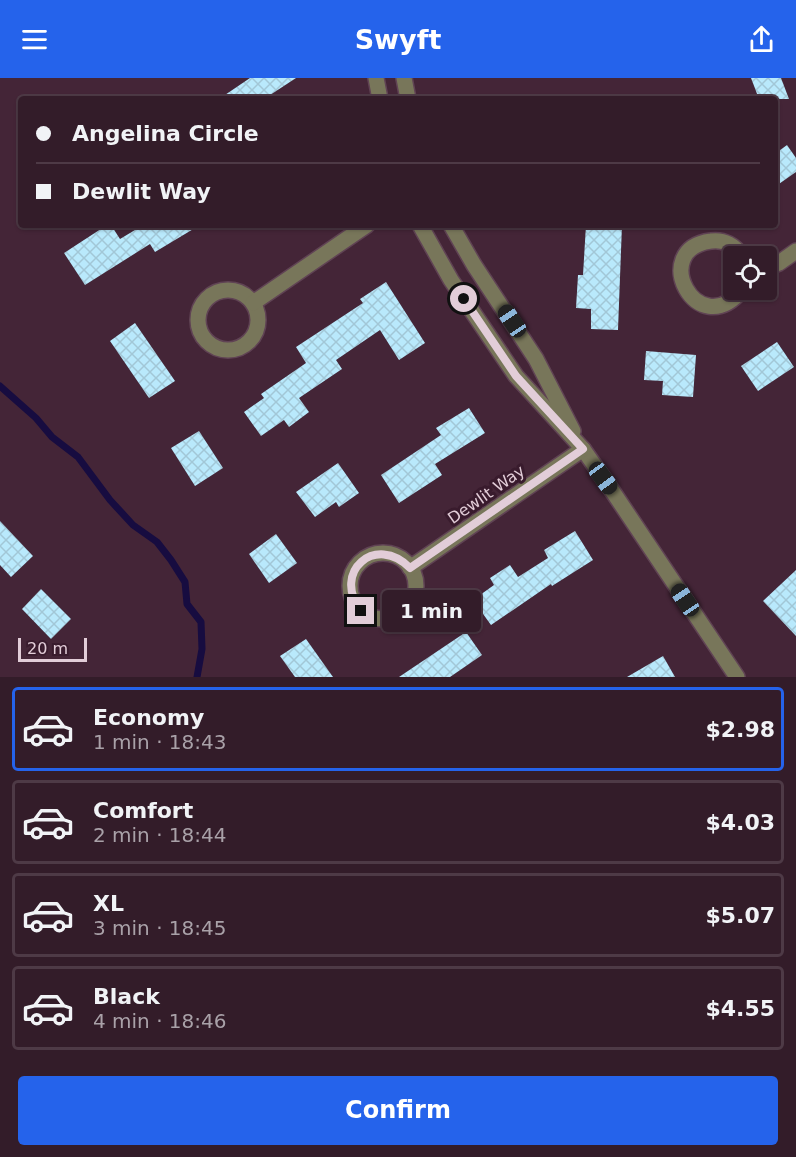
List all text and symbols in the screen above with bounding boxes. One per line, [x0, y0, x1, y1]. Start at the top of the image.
icon: menu [18, 23, 51, 56]
icon: share [745, 23, 778, 56]
text: Swyft [355, 24, 441, 55]
text: Angelina Circle [72, 121, 259, 146]
text: Dewlit Way [72, 179, 211, 204]
map controls [723, 246, 777, 300]
button: locate [723, 246, 777, 300]
route start [450, 285, 477, 312]
car [494, 301, 530, 341]
car [585, 458, 621, 498]
street label: Dewlit Way [444, 461, 528, 528]
car [667, 580, 703, 620]
callout: 1 min [382, 590, 481, 632]
route end [347, 597, 374, 624]
text: 1 min [400, 599, 463, 623]
scale bar [18, 635, 87, 662]
text: 20 m [27, 639, 68, 658]
icon: car [21, 702, 75, 756]
text: Economy [93, 705, 204, 730]
text: $2.98 [705, 717, 775, 742]
text: 1 min · 18:43 [93, 730, 227, 754]
icon: car [21, 795, 75, 849]
text: Comfort [93, 798, 193, 823]
text: $4.03 [705, 810, 775, 835]
text: 2 min · 18:44 [93, 823, 227, 847]
icon: car [21, 888, 75, 942]
text: XL [93, 891, 124, 916]
text: $5.07 [705, 903, 775, 928]
text: 3 min · 18:45 [93, 916, 227, 940]
icon: car [21, 981, 75, 1035]
text: Black [93, 984, 160, 1009]
text: $4.55 [705, 996, 775, 1021]
text: 4 min · 18:46 [93, 1009, 227, 1033]
button: Confirm [18, 1076, 778, 1145]

